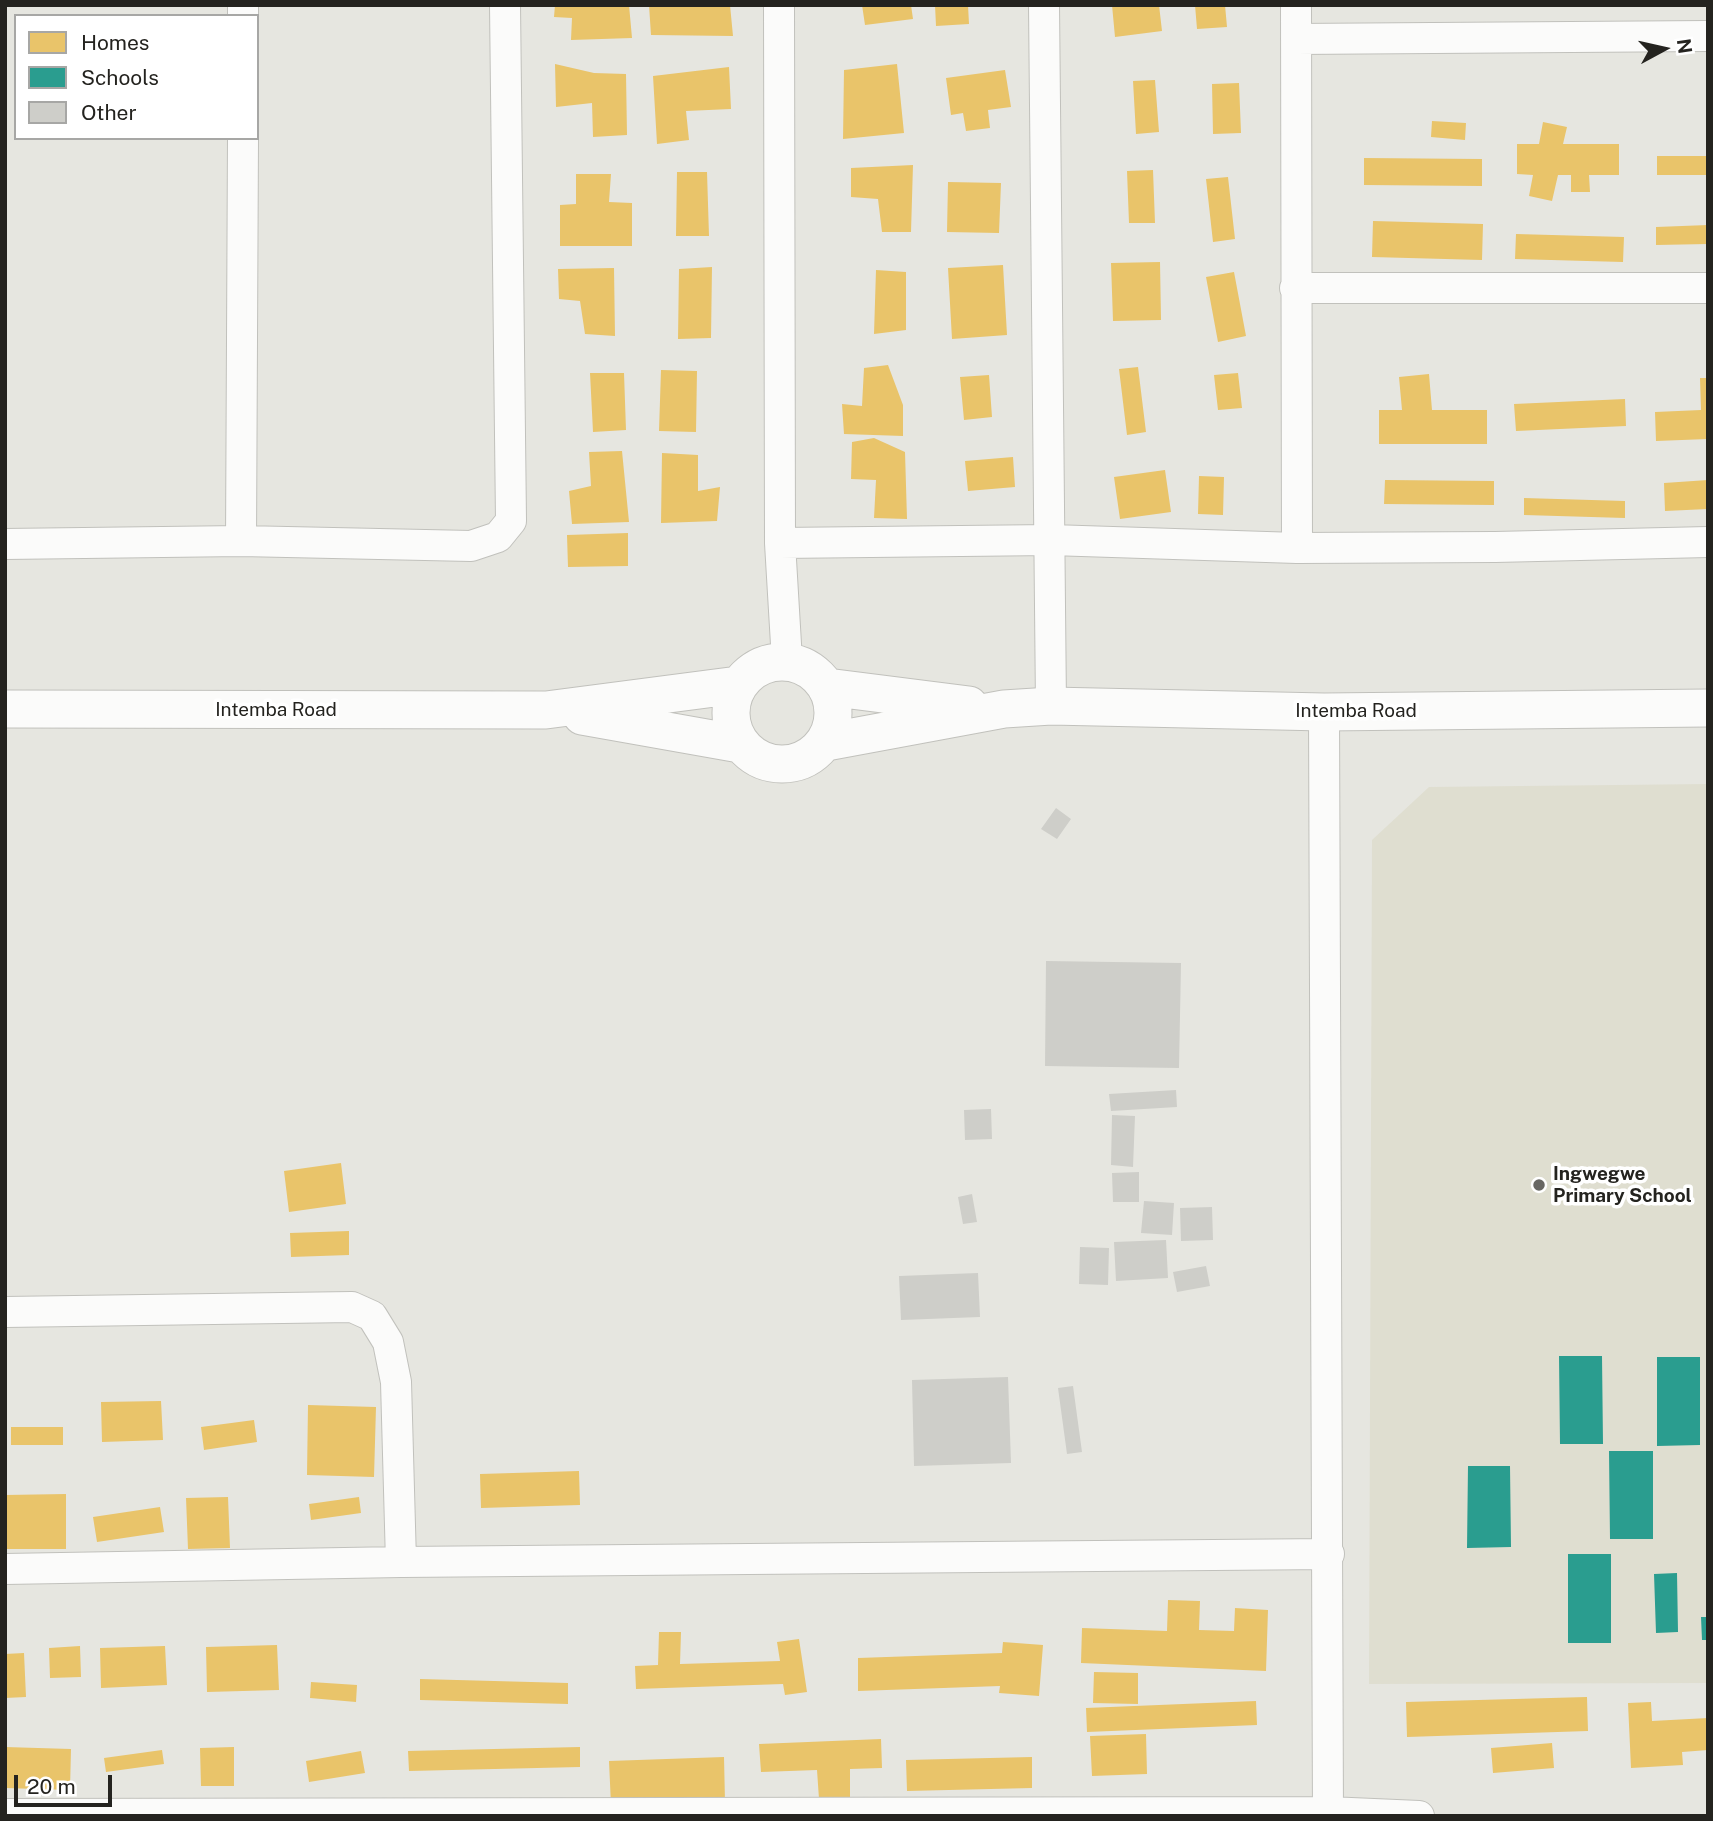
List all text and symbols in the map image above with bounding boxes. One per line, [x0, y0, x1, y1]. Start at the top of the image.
legend [14, 14, 259, 140]
north arrow [1629, 14, 1699, 84]
text: Homes [81, 30, 149, 55]
text: N [1673, 37, 1697, 55]
text: Schools [81, 65, 159, 90]
text: Other [81, 100, 137, 125]
street label: Intemba Road [215, 699, 337, 721]
street label: Intemba Road [1295, 700, 1417, 722]
place label: Ingwegwe Primary School [1553, 1163, 1692, 1207]
marker: Ingwegwe Primary School [1531, 1177, 1547, 1193]
scale bar [18, 1762, 116, 1806]
text: 20 m [27, 1774, 76, 1799]

